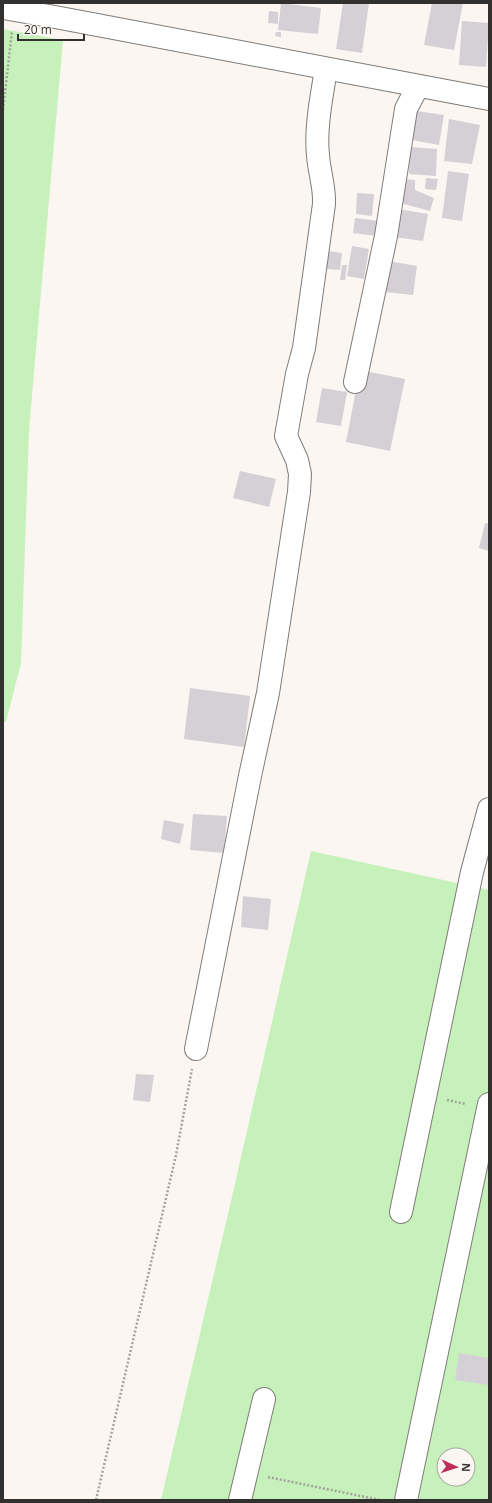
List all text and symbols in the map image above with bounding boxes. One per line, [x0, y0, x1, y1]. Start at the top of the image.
scale bar [18, 16, 84, 42]
text: 20 m [24, 21, 52, 38]
north arrow [436, 1447, 476, 1487]
text: N [459, 1463, 474, 1472]

